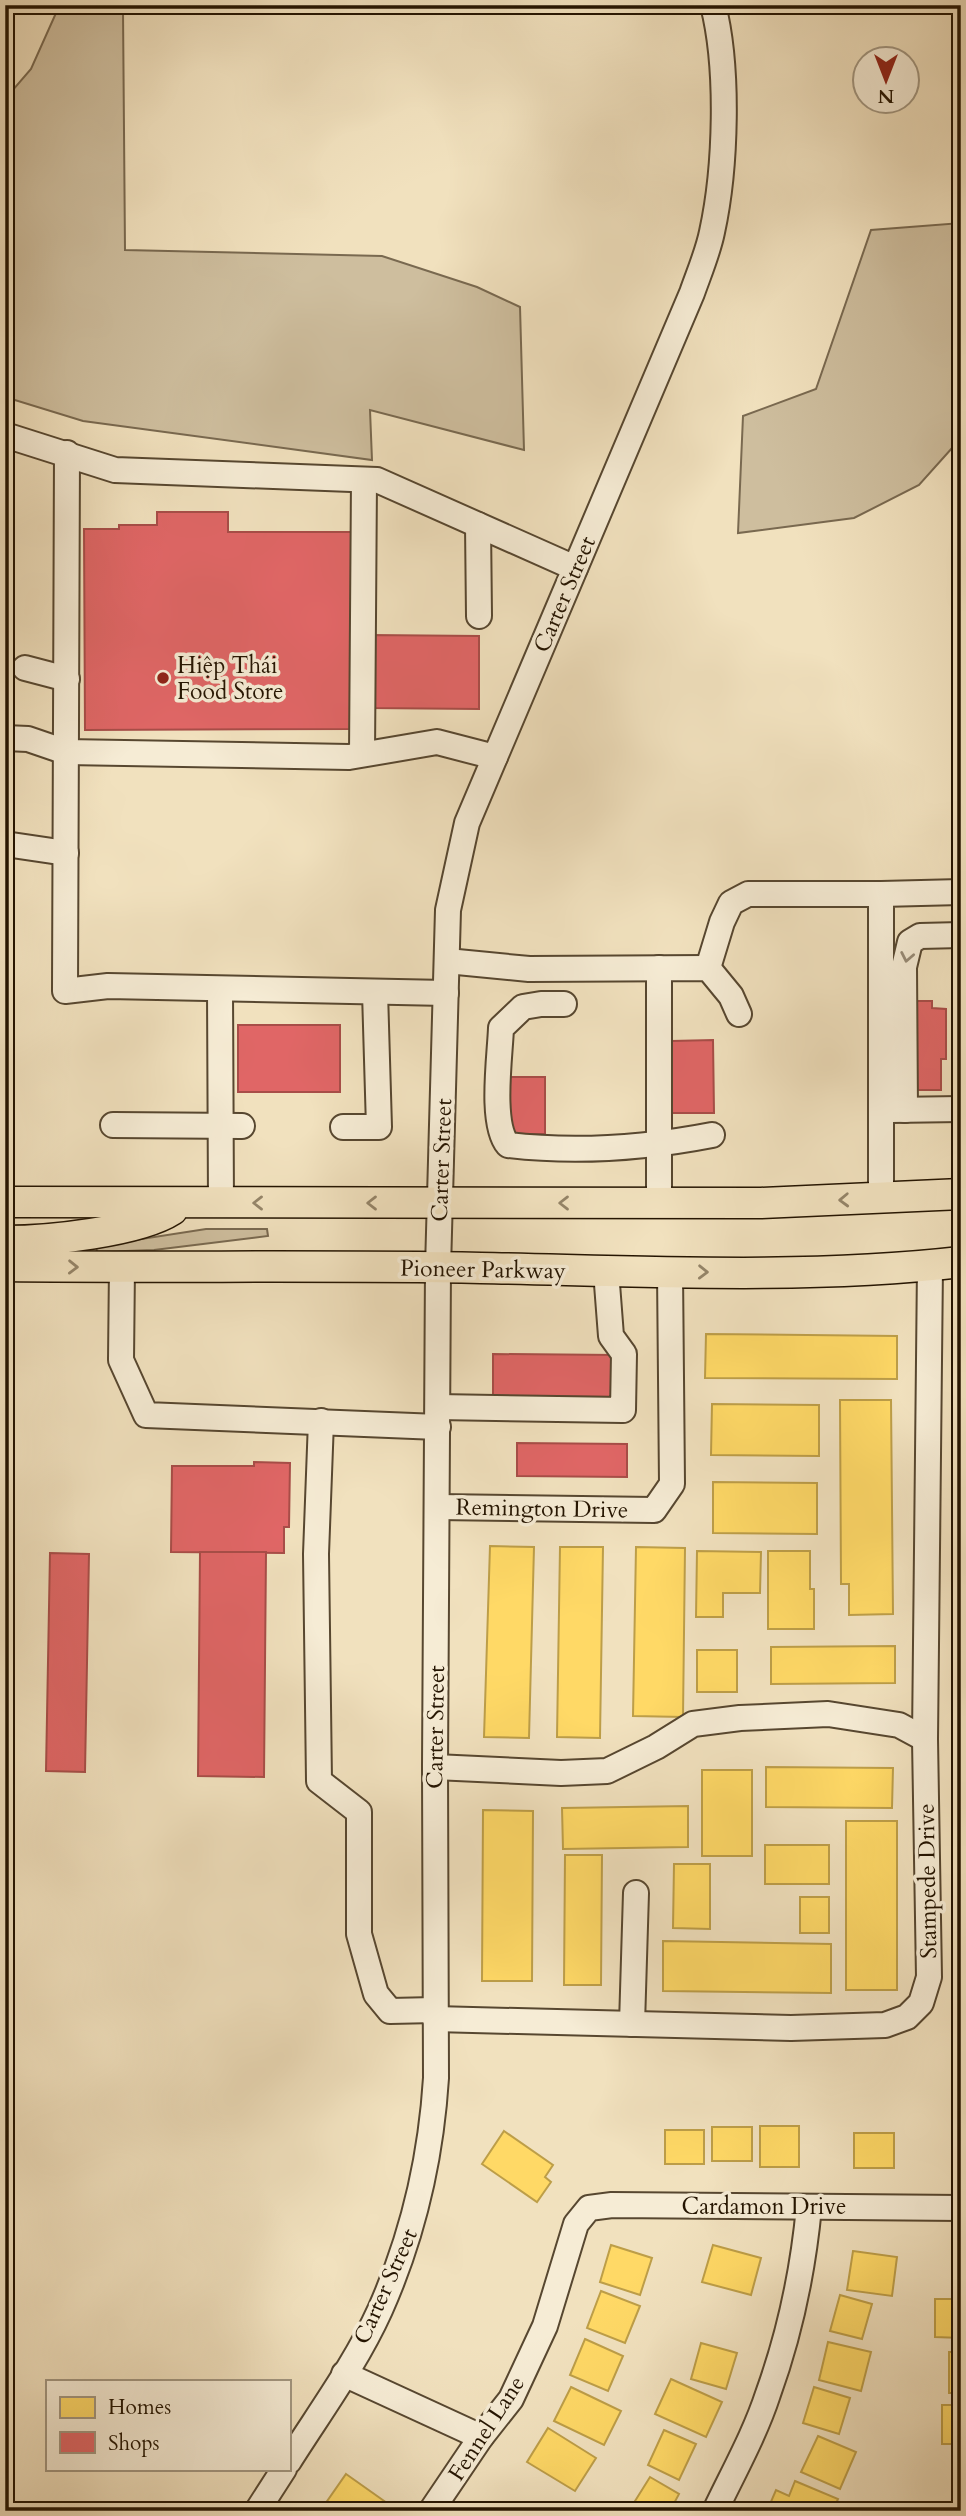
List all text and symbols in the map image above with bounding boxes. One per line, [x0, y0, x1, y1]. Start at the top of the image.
north arrow [850, 46, 920, 116]
text: N [877, 83, 894, 109]
street label: Carter Street [526, 531, 603, 657]
place label: Hiệp Thái Food Store [177, 650, 283, 707]
marker: Hiệp Thái Food Store [155, 670, 171, 686]
one-way arrow [900, 951, 915, 963]
street label: Carter Street [424, 1098, 459, 1222]
one-way arrow [838, 1193, 849, 1208]
one-way arrow [252, 1195, 263, 1211]
one-way arrow [366, 1195, 377, 1211]
one-way arrow [558, 1195, 569, 1211]
street label: Pioneer Parkway [400, 1253, 566, 1286]
one-way arrow [68, 1259, 79, 1274]
one-way arrow [698, 1264, 708, 1280]
street label: Remington Drive [455, 1491, 629, 1526]
street label: Carter Street [419, 1665, 452, 1789]
street label: Stampede Drive [911, 1803, 944, 1959]
street label: Cardamon Drive [682, 2191, 846, 2222]
street label: Carter Street [346, 2223, 425, 2349]
street label: Fennel Lane [441, 2370, 532, 2487]
legend [46, 2380, 290, 2470]
text: Homes [108, 2393, 171, 2422]
text: Shops [108, 2429, 160, 2458]

